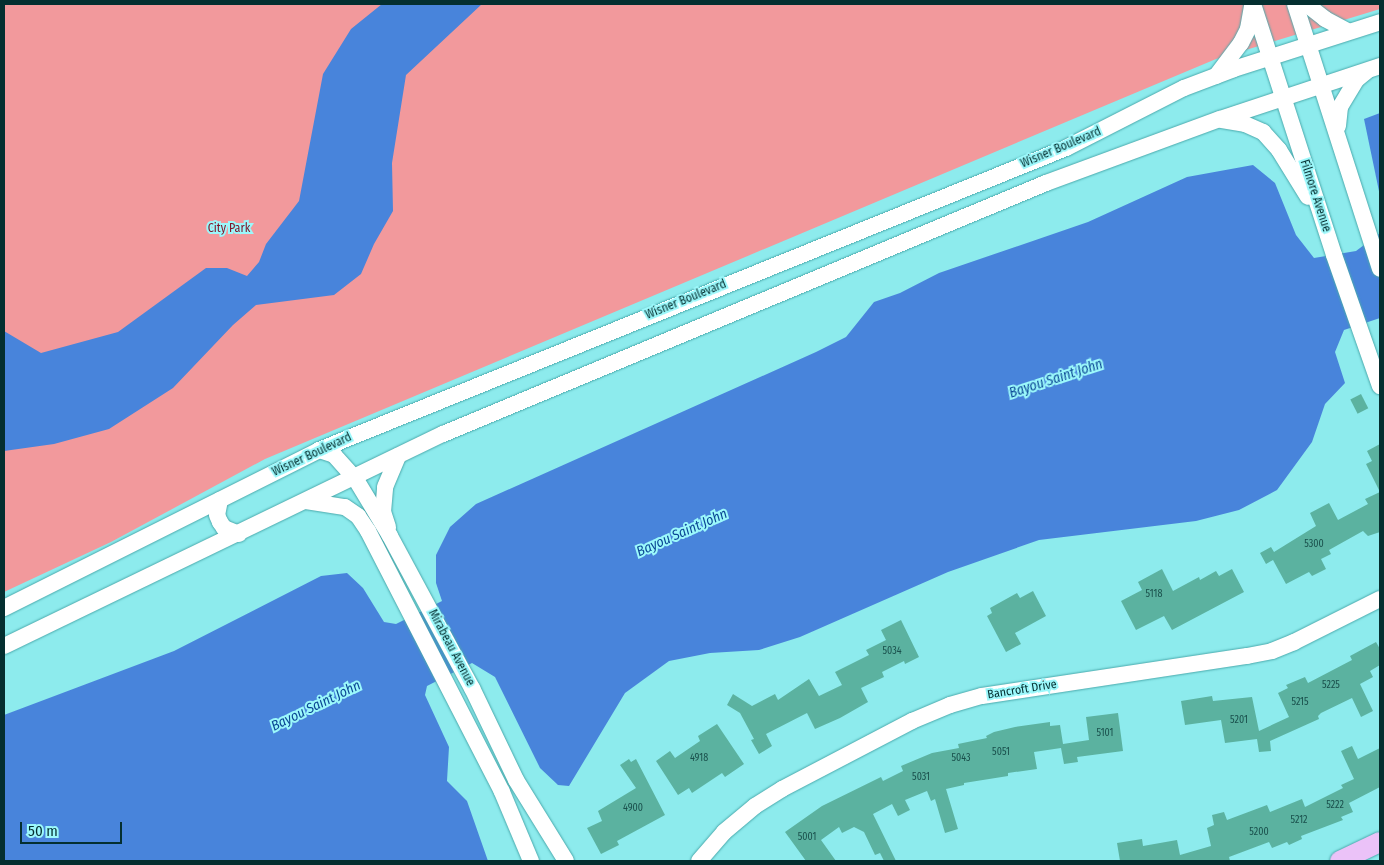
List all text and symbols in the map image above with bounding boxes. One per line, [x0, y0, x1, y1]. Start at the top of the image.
street label: Wisner Boulevard [1019, 125, 1103, 171]
street label: Filmore Avenue [1297, 158, 1333, 234]
park label: City Park [208, 222, 250, 236]
street label: Wisner Boulevard [643, 277, 729, 323]
water label: Bayou Saint John [1007, 356, 1105, 402]
street label: Wisner Boulevard [270, 430, 354, 480]
water label: Bayou Saint John [634, 506, 730, 560]
house number: 5300 [1304, 539, 1324, 551]
house number: 5118 [1146, 589, 1162, 601]
street label: Mirabeau Avenue [425, 607, 477, 689]
house number: 5034 [883, 646, 901, 658]
water label: Bayou Saint John [269, 677, 363, 735]
street label: Bancroft Drive [986, 677, 1058, 703]
house number: 5225 [1322, 680, 1340, 692]
house number: 5215 [1291, 697, 1309, 709]
house number: 5201 [1230, 715, 1248, 727]
house number: 5101 [1097, 728, 1113, 740]
house number: 5051 [992, 747, 1010, 759]
house number: 4918 [690, 753, 708, 765]
house number: 5043 [951, 753, 971, 765]
house number: 5031 [912, 772, 930, 784]
house number: 5222 [1326, 800, 1344, 812]
house number: 4900 [623, 803, 643, 815]
scale bar [22, 812, 125, 844]
house number: 5212 [1291, 815, 1307, 827]
text: 50 m [28, 822, 58, 840]
house number: 5200 [1249, 827, 1269, 839]
house number: 5001 [798, 832, 816, 844]

